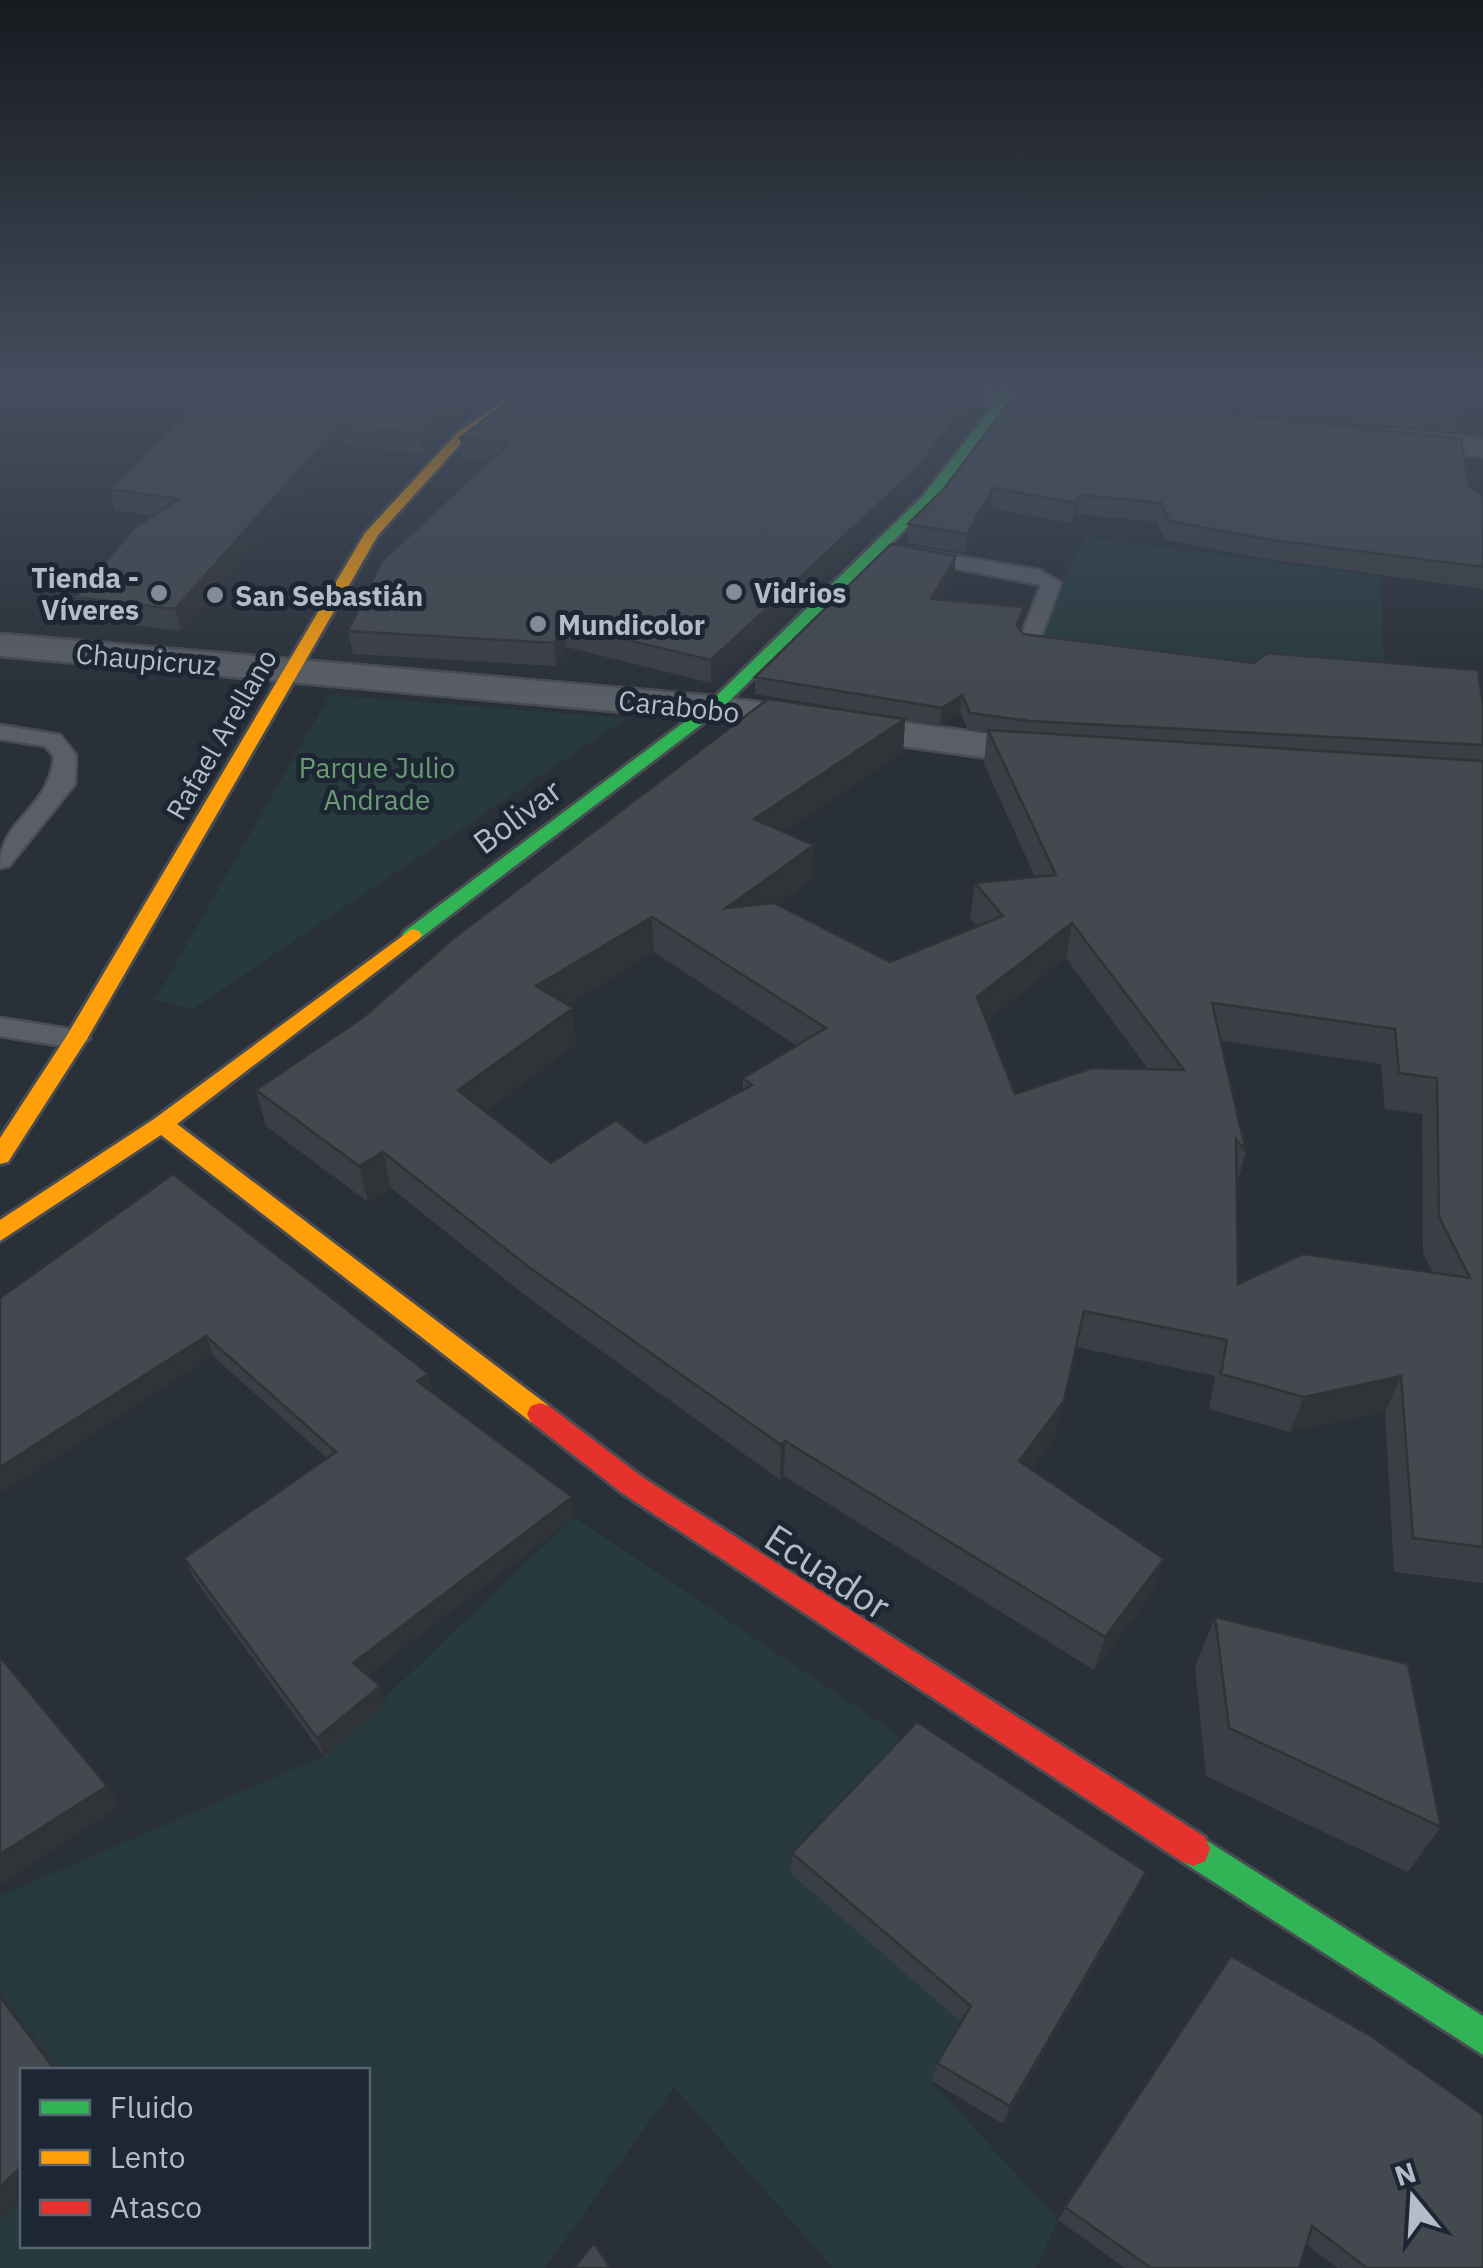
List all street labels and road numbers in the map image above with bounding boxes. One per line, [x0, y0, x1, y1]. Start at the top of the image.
street label: Chaupicruz [74, 634, 218, 684]
street label: Rafael Arellano [157, 642, 285, 826]
street label: Carabobo [617, 681, 741, 731]
street label: Bolivar [465, 769, 570, 863]
street label: Ecuador [756, 1512, 900, 1630]

